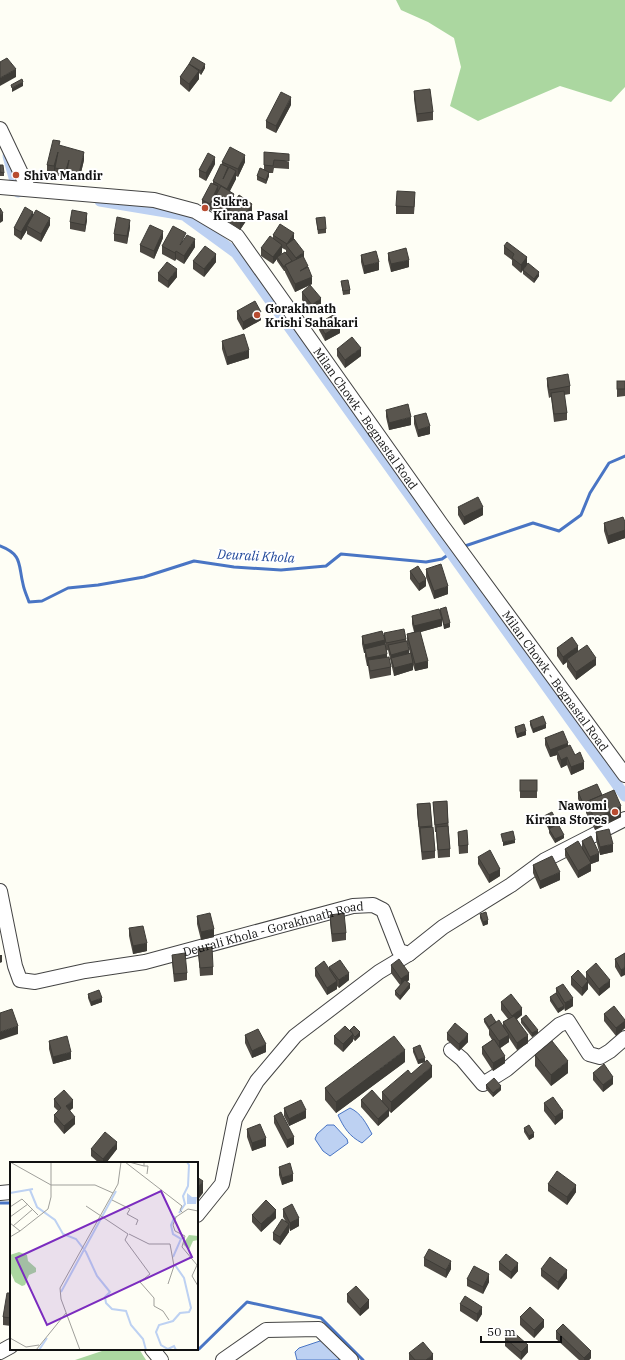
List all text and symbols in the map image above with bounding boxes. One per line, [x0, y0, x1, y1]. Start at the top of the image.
place label: Shiva Mandir [24, 168, 103, 183]
marker: Shiva Mandir [11, 170, 21, 180]
place label: Sukra Kirana Pasal [213, 194, 288, 223]
marker: Sukra Kirana Pasal [200, 203, 210, 213]
place label: Gorakhnath Krishi Sahakari [265, 301, 358, 330]
marker: Gorakhnath Krishi Sahakari [252, 310, 262, 320]
street label: Milan Chowk - Begnastal Road [311, 344, 421, 492]
water label: Deurali Khola [216, 545, 295, 567]
street label: Milan Chowk - Begnastal Road [499, 607, 612, 754]
place label: Nawomi Kirana Stores [526, 798, 607, 827]
marker: Nawomi Kirana Stores [610, 807, 620, 817]
street label: Deurali Khola - Gorakhnath Road [181, 898, 364, 959]
inset map [10, 1162, 198, 1350]
scale bar [481, 1318, 561, 1344]
text: 50 m [487, 1324, 516, 1339]

